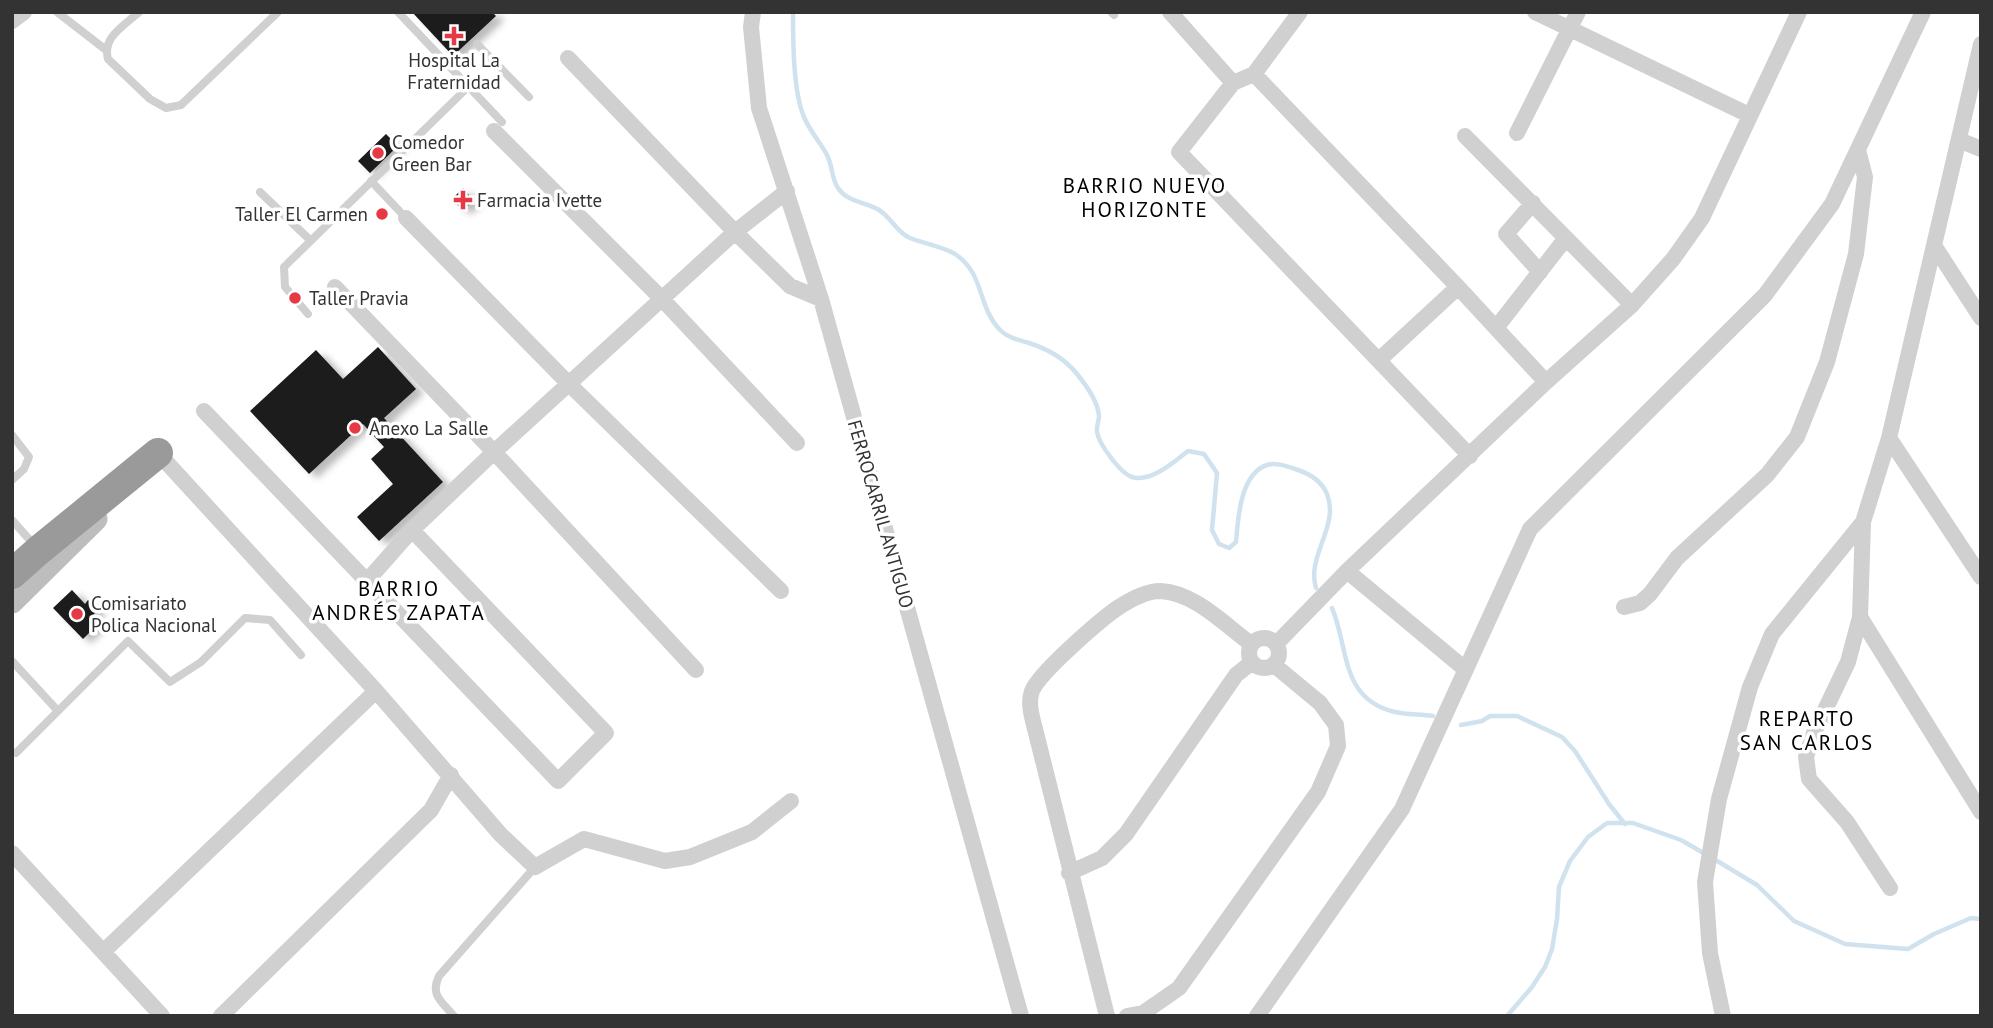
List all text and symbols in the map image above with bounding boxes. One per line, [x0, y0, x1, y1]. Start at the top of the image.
marker: Hospital La Fraternidad [444, 26, 464, 46]
place label: Hospital La Fraternidad [407, 48, 501, 94]
place label: Comedor Green Bar [392, 130, 472, 176]
marker: Comedor Green Bar [370, 145, 386, 161]
district label: BARRIO NUEVO HORIZONTE [1063, 172, 1227, 223]
place label: Farmacia Ivette [477, 188, 602, 212]
marker: Farmacia Ivette [455, 192, 471, 208]
place label: Taller El Carmen [235, 202, 368, 226]
marker: Taller El Carmen [374, 206, 390, 222]
place label: Taller Pravia [309, 286, 409, 310]
marker: Taller Pravia [287, 290, 303, 306]
place label: Anexo La Salle [369, 416, 489, 440]
street label: FERROCARRIL ANTIGUO [843, 417, 919, 611]
marker: Anexo La Salle [347, 420, 363, 436]
district label: BARRIO ANDRÉS ZAPATA [312, 575, 486, 626]
place label: Comisariato Polica Nacional [91, 591, 217, 637]
marker: Comisariato Polica Nacional [69, 606, 85, 622]
district label: REPARTO SAN CARLOS [1740, 705, 1874, 756]

